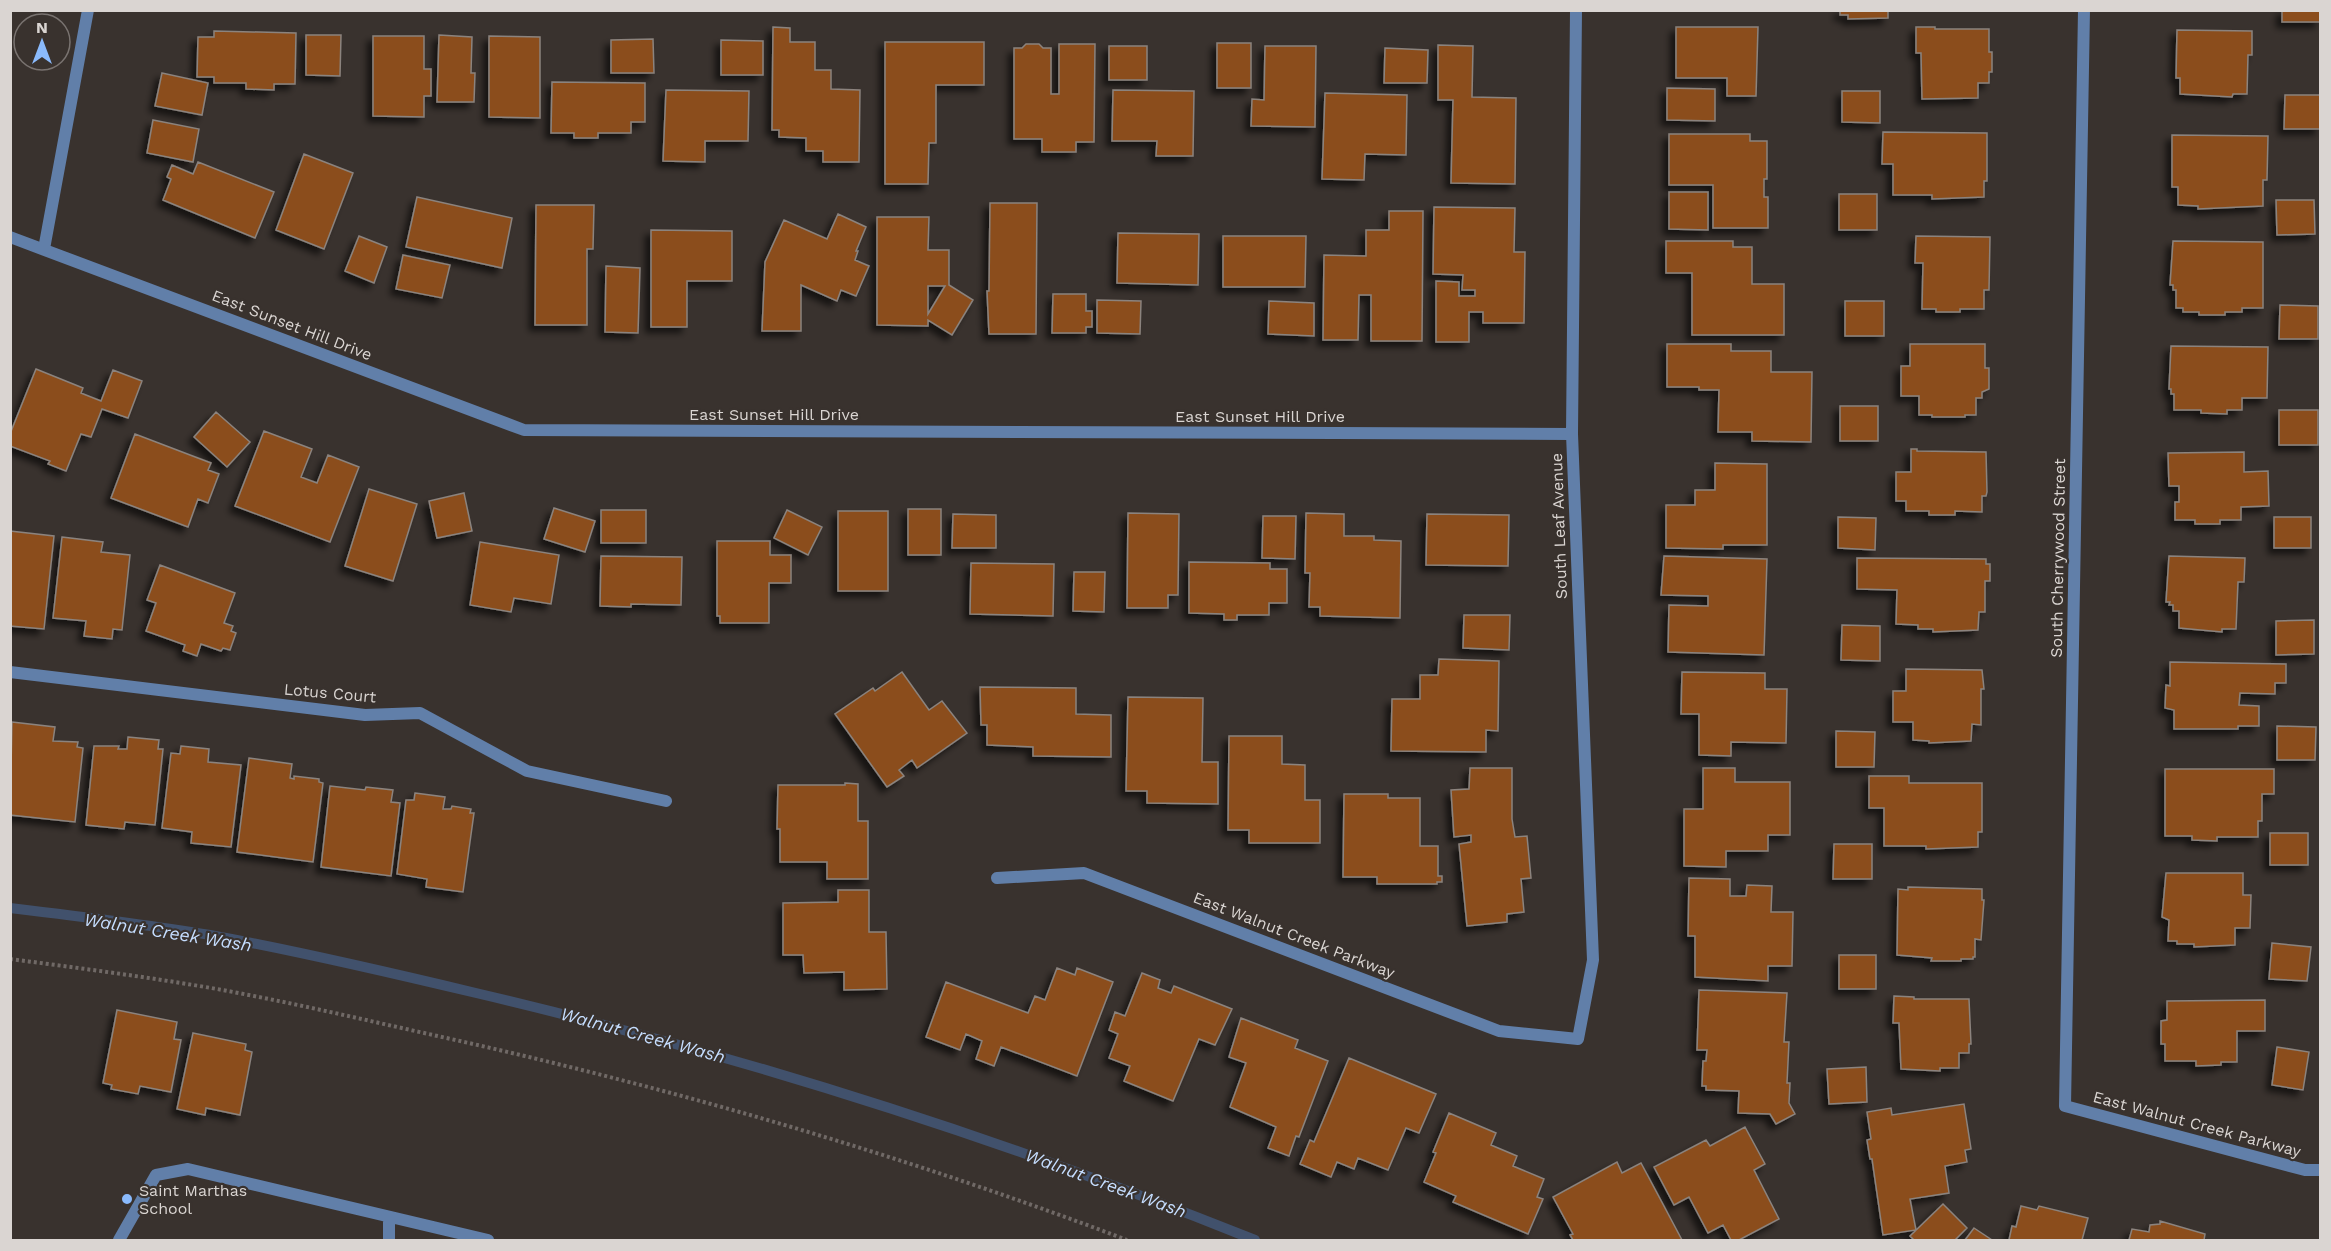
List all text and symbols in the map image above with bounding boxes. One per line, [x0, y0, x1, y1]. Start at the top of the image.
north arrow [12, 12, 72, 72]
text: N [36, 18, 48, 37]
street label: East Sunset Hill Drive [209, 286, 375, 364]
street label: East Sunset Hill Drive [689, 405, 859, 424]
street label: East Sunset Hill Drive [1175, 407, 1345, 426]
street label: South Leaf Avenue [1547, 453, 1571, 599]
street label: South Cherrywood Street [2047, 458, 2069, 658]
street label: Lotus Court [283, 680, 377, 707]
street label: East Walnut Creek Parkway [1190, 888, 1398, 983]
water label: Walnut Creek Wash [83, 908, 253, 956]
water label: Walnut Creek Wash [558, 1003, 728, 1067]
street label: East Walnut Creek Parkway [2091, 1087, 2304, 1161]
water label: Walnut Creek Wash [1023, 1144, 1189, 1222]
place label: Saint Marthas School [139, 1181, 247, 1218]
marker: Saint Marthas School [120, 1192, 134, 1206]

